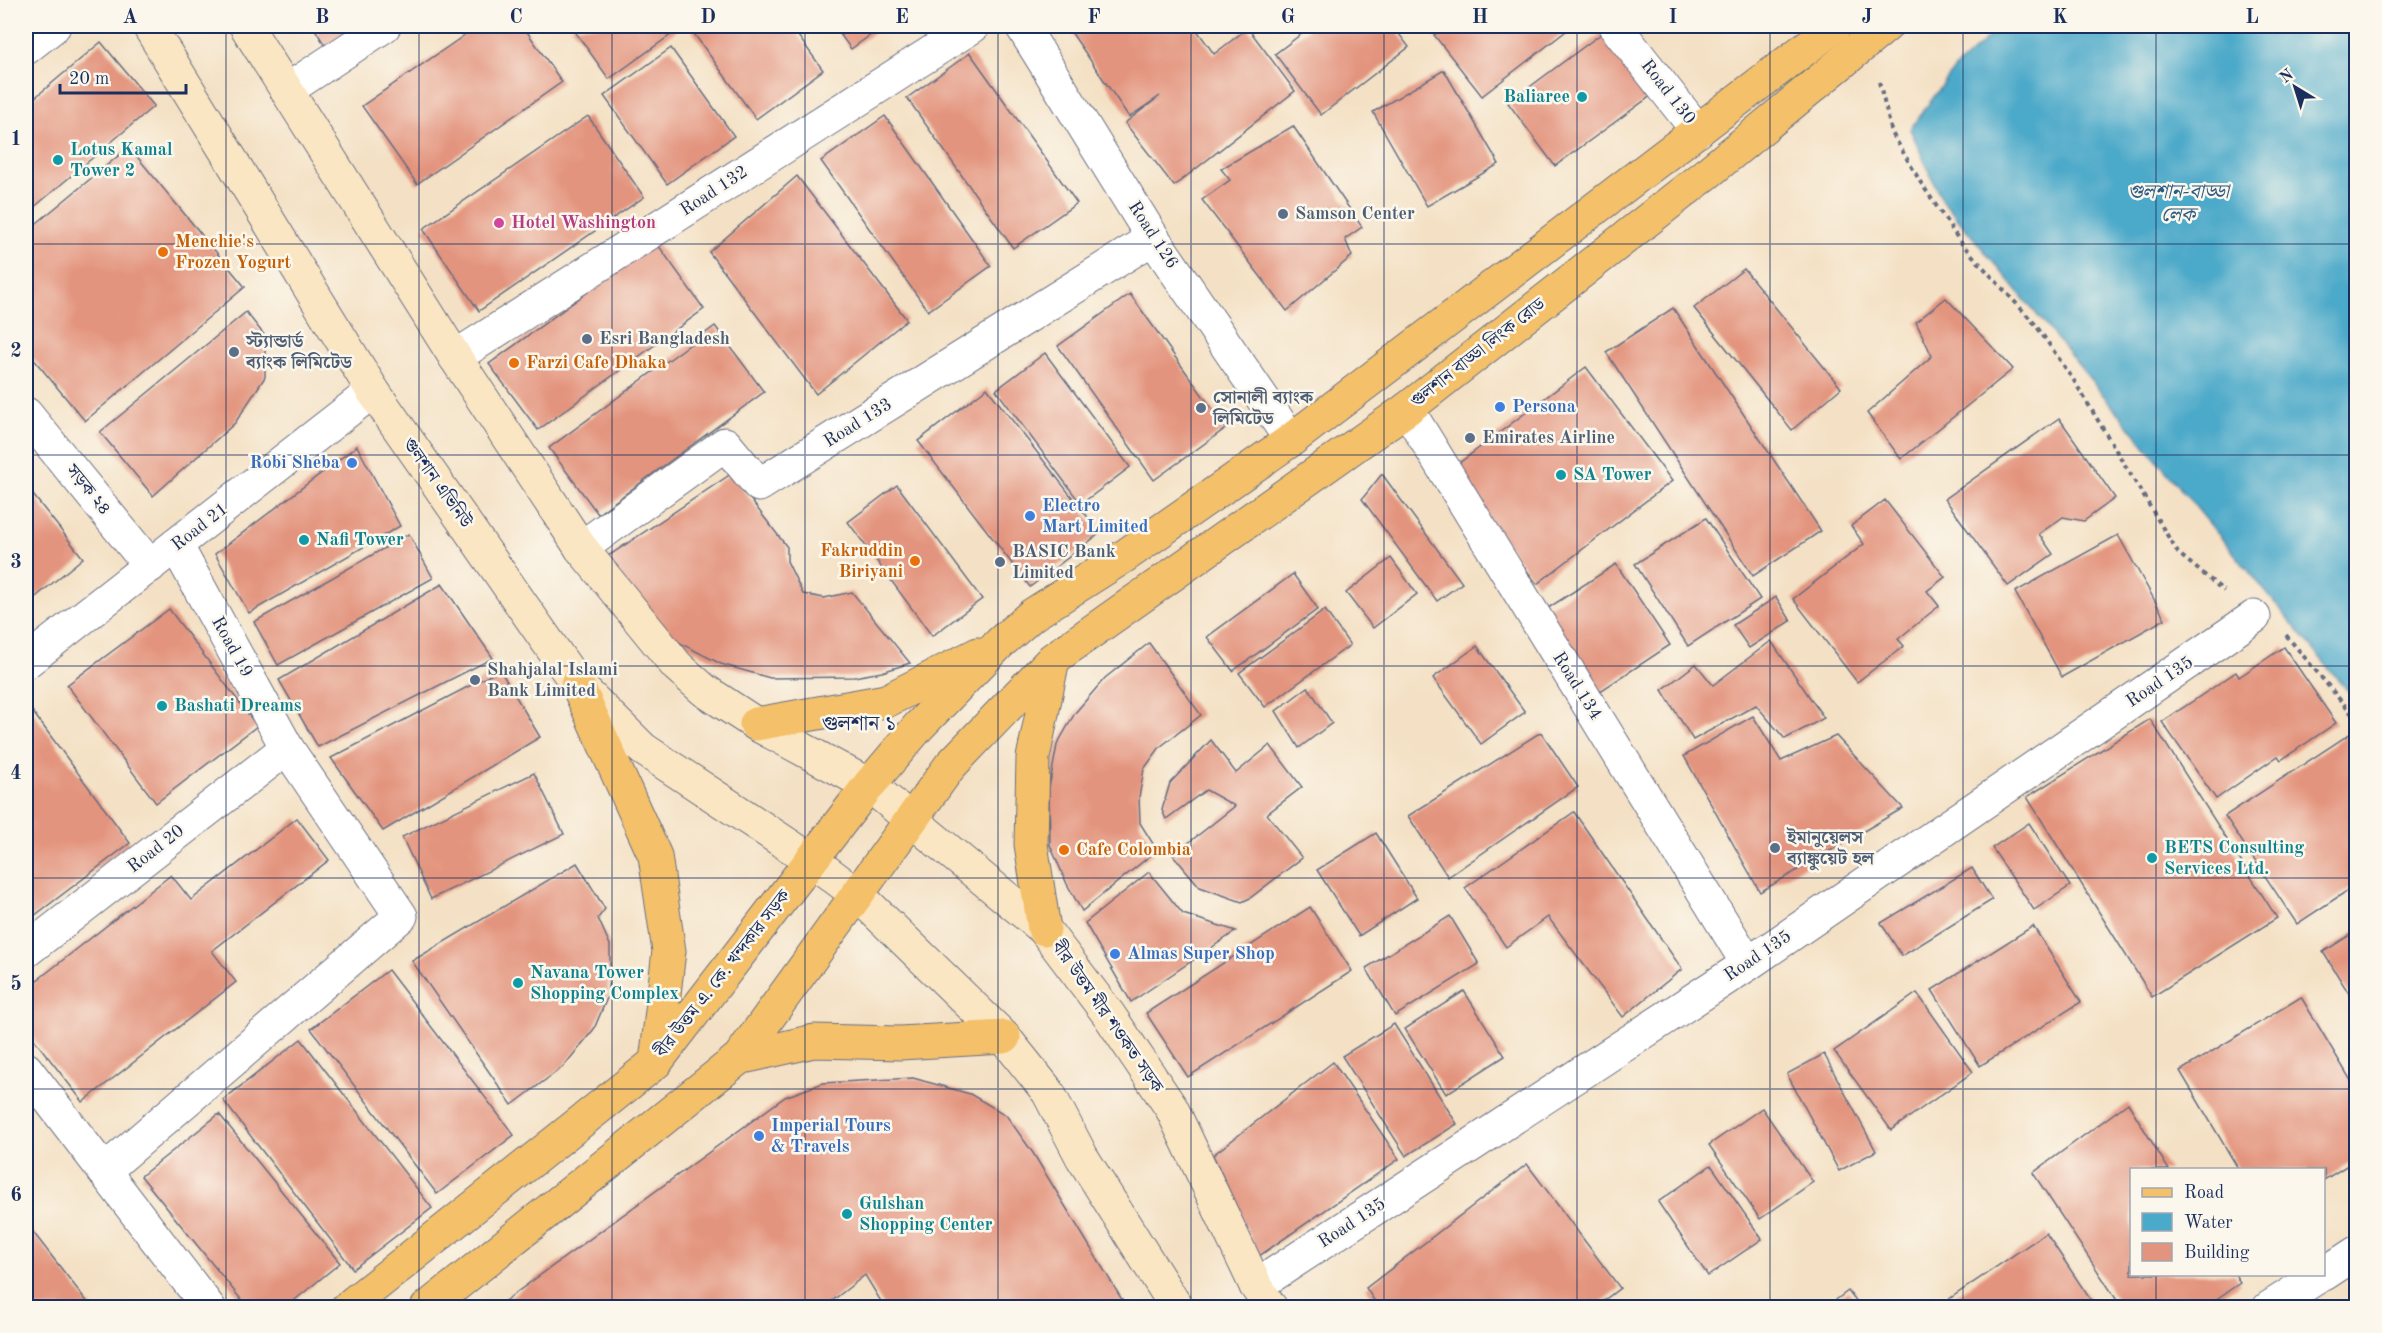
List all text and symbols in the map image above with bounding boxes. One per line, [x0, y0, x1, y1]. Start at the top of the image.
text: A [122, 8, 138, 28]
text: B [315, 8, 329, 28]
text: C [509, 8, 523, 28]
text: D [700, 8, 716, 28]
text: E [895, 8, 909, 28]
text: F [1087, 8, 1101, 28]
text: G [1281, 8, 1295, 28]
text: H [1472, 8, 1488, 28]
text: I [1669, 8, 1677, 28]
text: J [1862, 8, 1873, 28]
text: K [2052, 8, 2068, 28]
text: L [2245, 8, 2259, 28]
street label: Road 130 [1637, 56, 1699, 128]
scale bar [60, 57, 186, 95]
north arrow [2265, 57, 2325, 117]
text: N [2277, 66, 2297, 87]
text: 20 m [69, 70, 109, 88]
place label: Baliaree [1503, 88, 1570, 106]
marker: Baliaree [1575, 90, 1589, 104]
text: 1 [10, 130, 22, 150]
place label: Lotus Kamal Tower 2 [70, 141, 173, 180]
marker: Lotus Kamal Tower 2 [51, 153, 65, 167]
street label: Road 132 [677, 163, 751, 219]
water label: গুলশান-বাড্ডা লেক [2127, 183, 2232, 226]
street label: Road 126 [1125, 198, 1181, 272]
place label: Samson Center [1295, 205, 1415, 223]
marker: Samson Center [1276, 207, 1290, 221]
place label: Hotel Washington [511, 214, 656, 232]
marker: Hotel Washington [492, 216, 506, 230]
place label: Menchie's Frozen Yogurt [175, 233, 291, 272]
marker: Menchie's Frozen Yogurt [156, 245, 170, 259]
street label: গুলশান বাড্ডা লিংক রোড [1406, 293, 1549, 411]
place label: স্ট্যান্ডার্ড ব্যাংক লিমিটেড [245, 330, 353, 372]
place label: Esri Bangladesh [599, 330, 730, 348]
marker: Esri Bangladesh [580, 332, 594, 346]
text: 2 [10, 342, 22, 362]
marker: স্ট্যান্ডার্ড ব্যাংক লিমিটেড [227, 345, 241, 359]
place label: Farzi Cafe Dhaka [526, 354, 667, 372]
marker: Farzi Cafe Dhaka [507, 356, 521, 370]
place label: সোনালী ব্যাংক লিমিটেড [1212, 387, 1314, 428]
street label: Road 133 [821, 395, 895, 451]
place label: Persona [1512, 398, 1576, 416]
marker: Persona [1493, 400, 1507, 414]
marker: সোনালী ব্যাংক লিমিটেড [1194, 401, 1208, 415]
place label: Emirates Airline [1482, 429, 1615, 447]
marker: Emirates Airline [1463, 431, 1477, 445]
street label: গুলশান এভিনিউ [399, 433, 478, 532]
place label: Robi Sheba [250, 454, 340, 472]
marker: Robi Sheba [345, 456, 359, 470]
street label: সড়ক ২৪ [62, 461, 114, 519]
place label: SA Tower [1573, 466, 1652, 484]
marker: SA Tower [1554, 468, 1568, 482]
place label: Electro Mart Limited [1042, 497, 1149, 536]
street label: Road 21 [168, 500, 232, 554]
marker: Electro Mart Limited [1023, 509, 1037, 523]
place label: Nafi Tower [316, 531, 404, 549]
marker: Nafi Tower [297, 533, 311, 547]
place label: Fakruddin Biriyani [820, 542, 903, 581]
place label: BASIC Bank Limited [1012, 543, 1116, 582]
text: 3 [10, 553, 22, 573]
marker: Fakruddin Biriyani [908, 554, 922, 568]
marker: BASIC Bank Limited [993, 555, 1007, 569]
street label: Road 19 [208, 614, 256, 680]
street label: Road 134 [1549, 649, 1605, 723]
street label: Road 135 [2123, 653, 2197, 711]
place label: Shahjalal Islami Bank Limited [487, 661, 618, 700]
marker: Shahjalal Islami Bank Limited [468, 673, 482, 687]
place label: Bashati Dreams [174, 697, 302, 715]
marker: Bashati Dreams [155, 699, 169, 713]
district label: গুলশান ১ [822, 714, 896, 735]
text: 4 [10, 764, 22, 784]
street label: Road 20 [124, 822, 188, 876]
place label: ইমানুয়েলস ব্যাঙ্কুয়েট হল [1786, 826, 1875, 871]
place label: BETS Consulting Services Ltd. [2164, 839, 2304, 878]
place label: Cafe Colombia [1076, 841, 1191, 859]
marker: ইমানুয়েলস ব্যাঙ্কুয়েট হল [1768, 841, 1782, 855]
marker: Cafe Colombia [1057, 843, 1071, 857]
marker: BETS Consulting Services Ltd. [2145, 851, 2159, 865]
street label: বীর উত্তম এ. কে. খন্দকার সড়ক [649, 884, 795, 1062]
street label: Road 135 [1721, 927, 1795, 985]
street label: বীর উত্তম মীর শওকত সড়ক [1047, 935, 1169, 1097]
place label: Almas Super Shop [1127, 945, 1275, 963]
marker: Almas Super Shop [1108, 947, 1122, 961]
place label: Navana Tower Shopping Complex [530, 964, 679, 1003]
text: 5 [10, 974, 22, 995]
marker: Navana Tower Shopping Complex [511, 976, 525, 990]
place label: Imperial Tours & Travels [771, 1117, 891, 1156]
marker: Imperial Tours & Travels [752, 1129, 766, 1143]
legend [2130, 1168, 2325, 1276]
text: Road [2184, 1184, 2224, 1202]
text: 6 [10, 1186, 22, 1206]
place label: Gulshan Shopping Center [859, 1195, 993, 1234]
street label: Road 135 [1315, 1195, 1389, 1251]
marker: Gulshan Shopping Center [840, 1207, 854, 1221]
text: Water [2184, 1214, 2233, 1232]
text: Building [2184, 1244, 2250, 1262]

